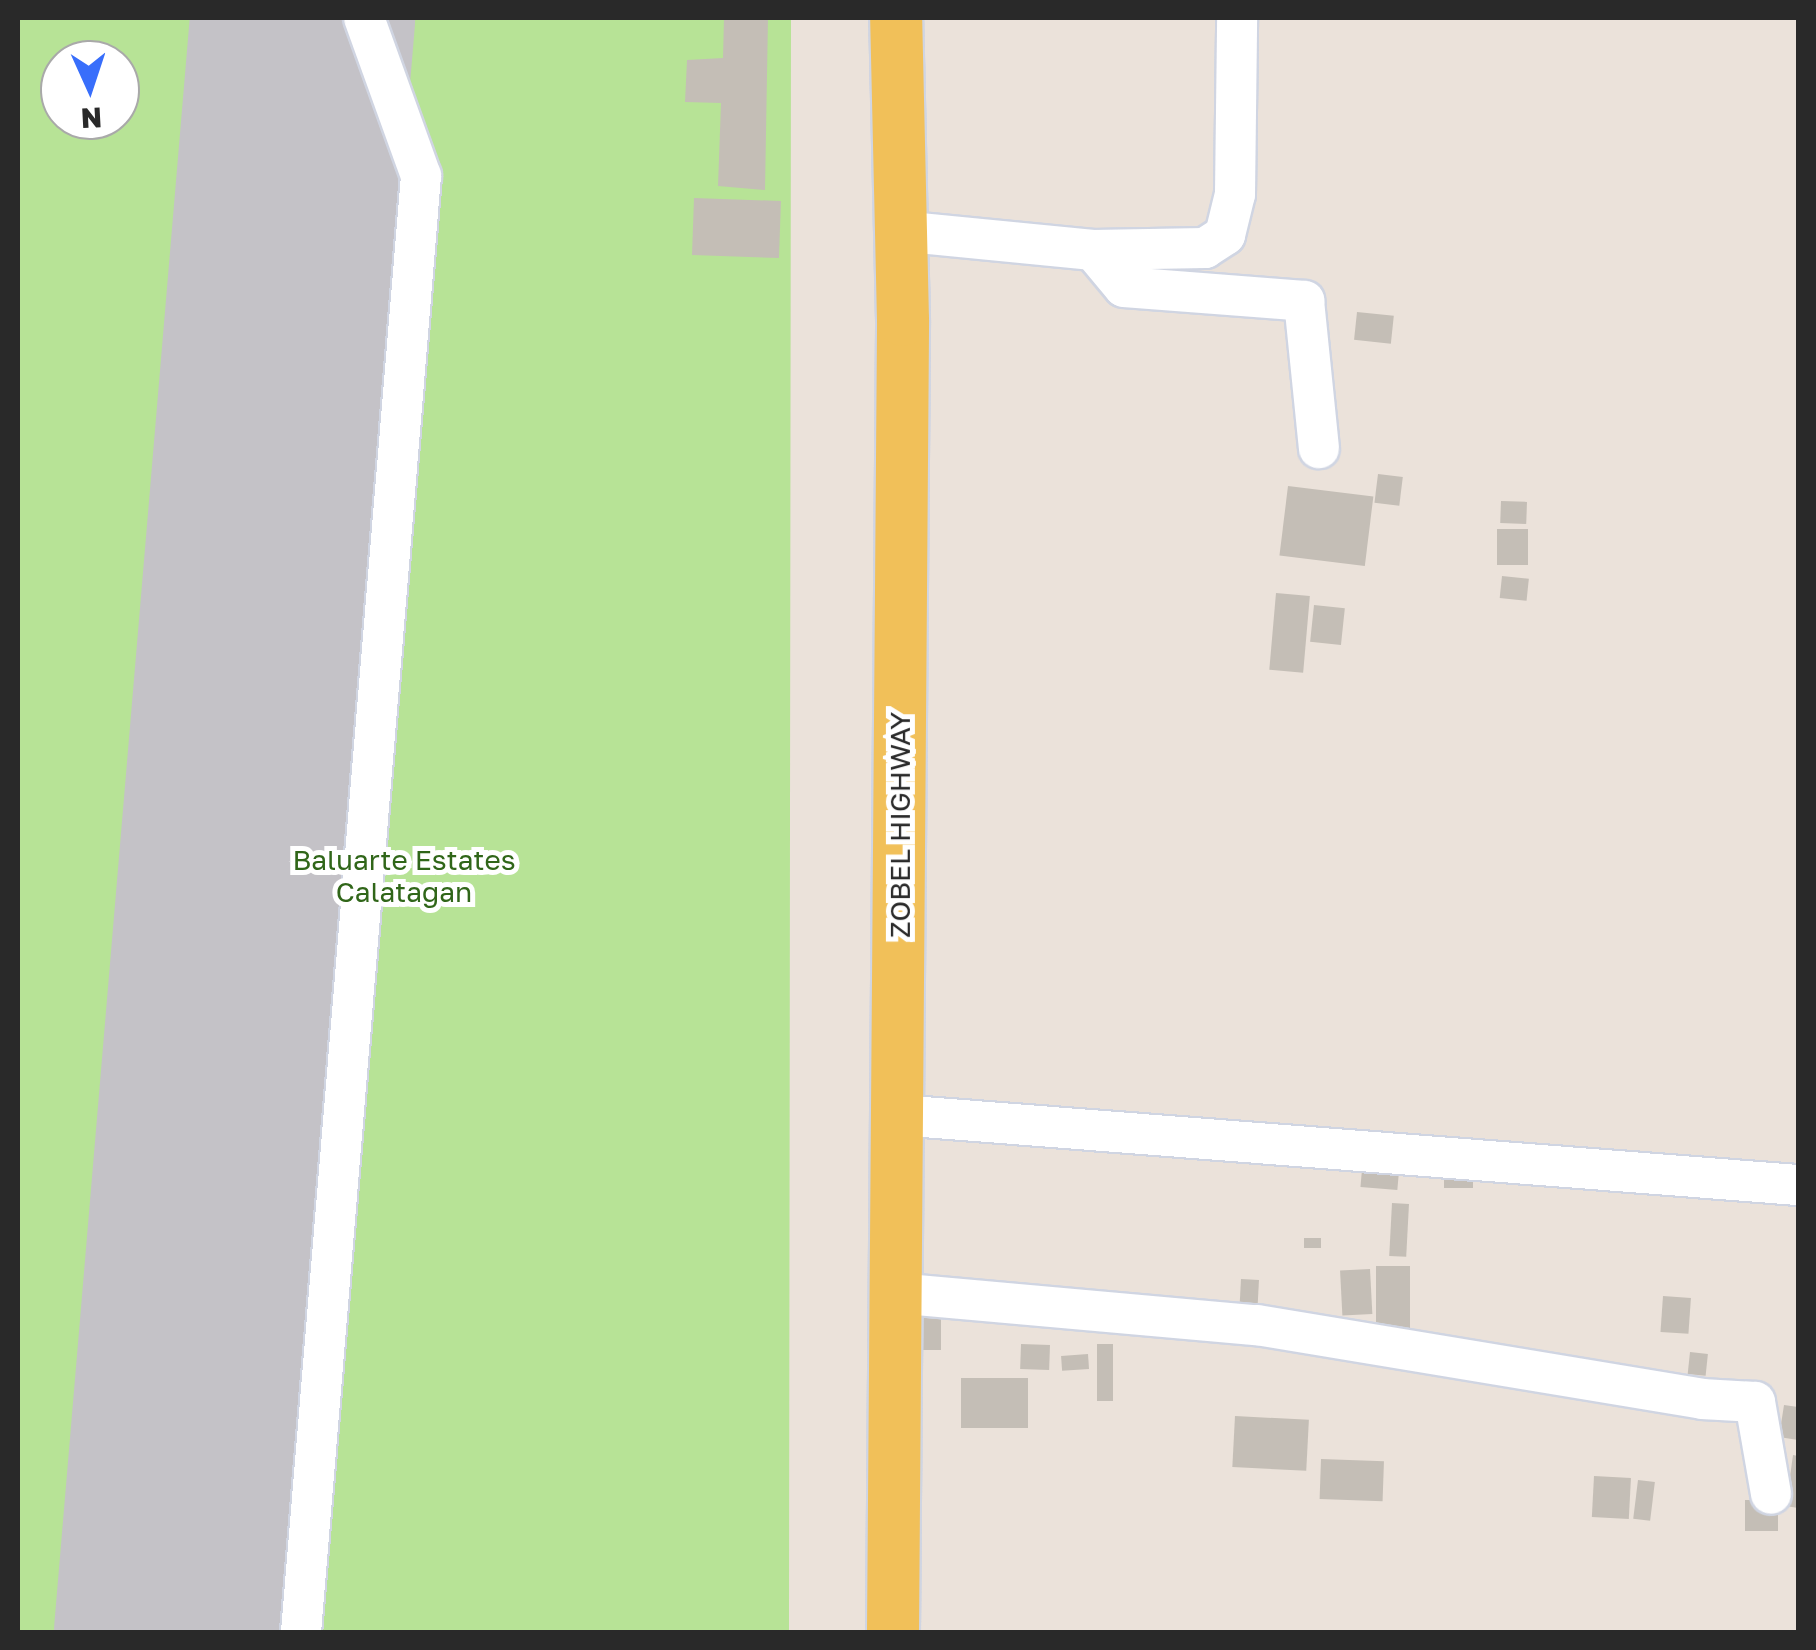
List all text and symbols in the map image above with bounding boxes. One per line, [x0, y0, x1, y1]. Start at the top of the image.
north arrow [40, 40, 140, 140]
text: N [80, 101, 103, 135]
street label: ZOBEL HIGHWAY [883, 712, 917, 938]
park label: Baluarte Estates Calatagan [292, 843, 516, 909]

